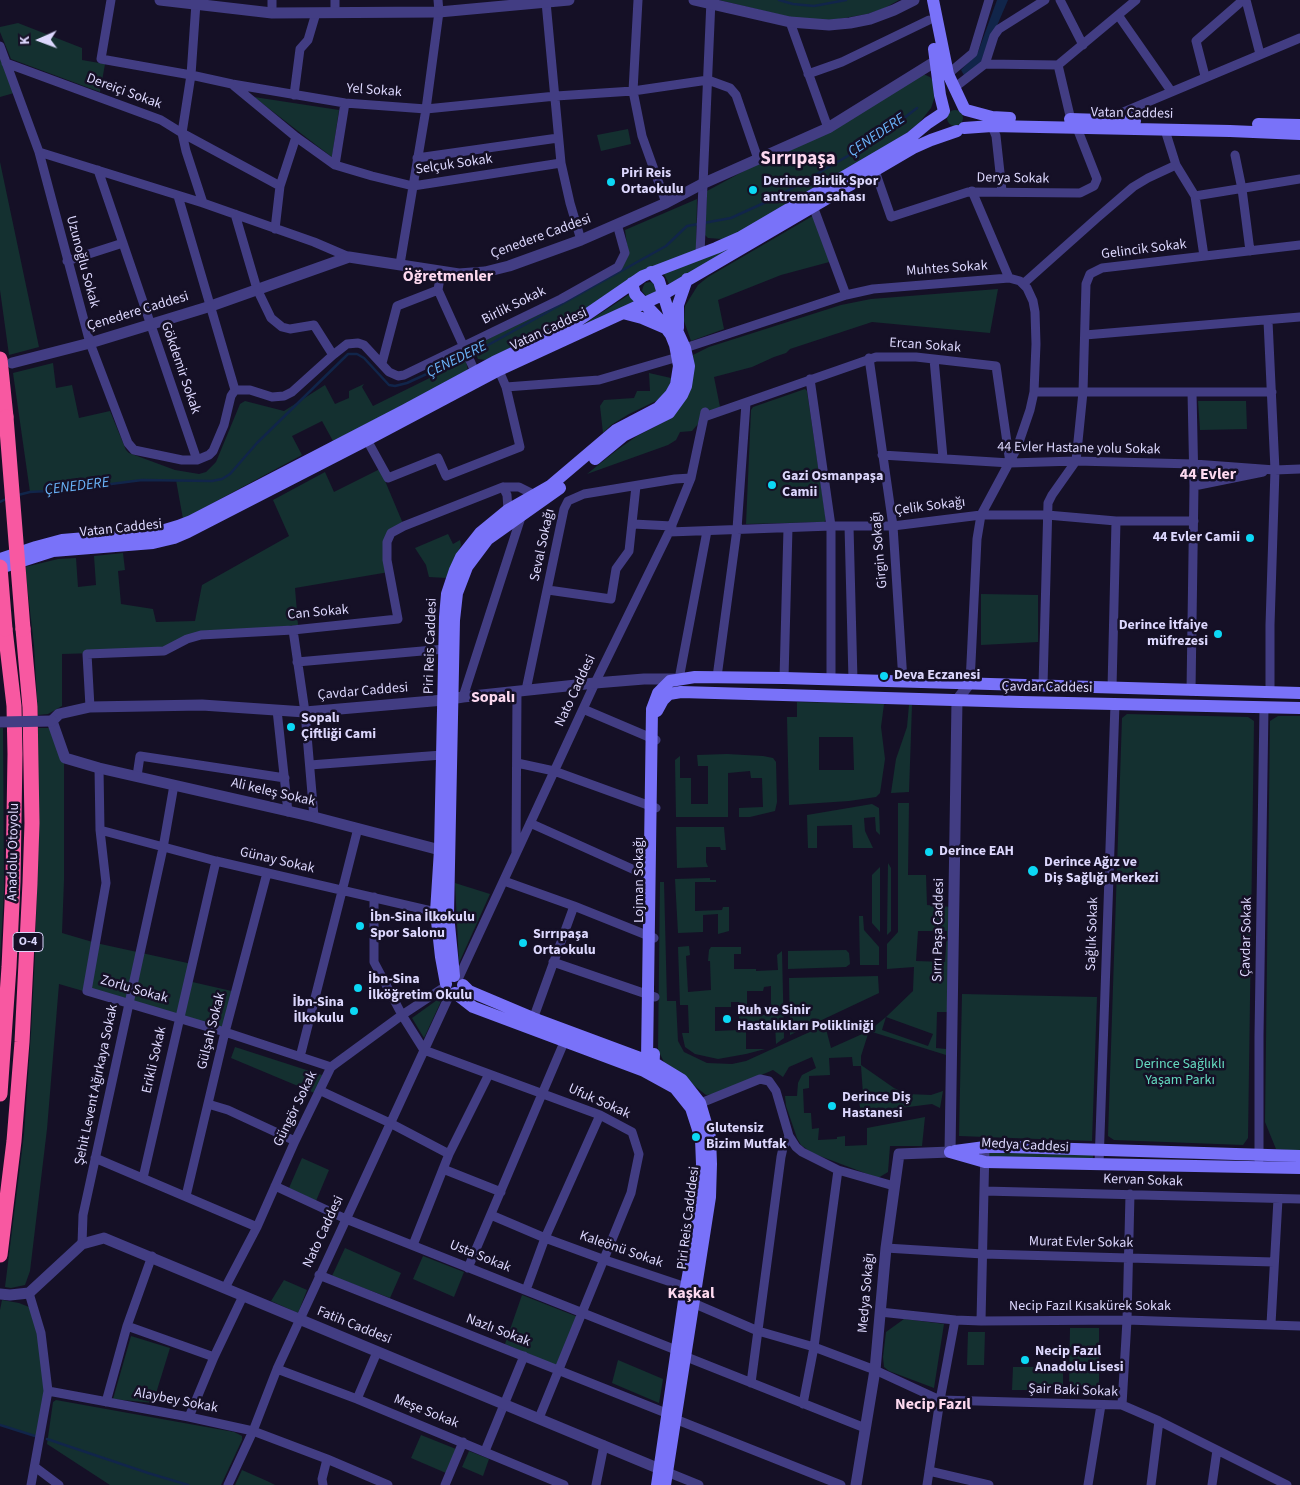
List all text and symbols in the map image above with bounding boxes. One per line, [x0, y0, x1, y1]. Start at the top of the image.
north arrow [15, 15, 65, 65]
text: K [15, 36, 35, 45]
street label: Dereiçi Sokak [84, 71, 164, 113]
street label: Yel Sokak [346, 81, 402, 101]
street label: Vatan Caddesi [1091, 105, 1173, 123]
water label: ÇENEDERE [845, 110, 909, 162]
district label: Sırrıpaşa [760, 149, 836, 171]
street label: Selçuk Sokak [414, 151, 494, 179]
place label: Piri Reis Ortaokulu [621, 166, 684, 198]
street label: Derya Sokak [976, 170, 1050, 188]
place label: Derince Birlik Spor antreman sahası [763, 174, 878, 206]
marker: Piri Reis Ortaokulu [605, 176, 617, 188]
marker: Derince Birlik Spor antreman sahası [747, 184, 759, 196]
street label: Çenedere Caddesi [489, 211, 593, 263]
street label: Uzunoğlu Sokak [62, 214, 102, 310]
street label: Gelincik Sokak [1100, 236, 1188, 264]
street label: Muhtes Sokak [906, 258, 988, 280]
district label: Öğretmenler [403, 267, 493, 287]
street label: Birlik Sokak [479, 283, 549, 329]
street label: Çenedere Caddesi [85, 289, 191, 335]
street label: Vatan Caddesi [508, 305, 590, 355]
street label: Gökdemir Sokak [156, 320, 204, 416]
street label: Ercan Sokak [889, 335, 961, 357]
water label: ÇENEDERE [424, 338, 490, 382]
street label: 44 Evler Hastane yolu Sokak [997, 439, 1161, 459]
district label: 44 Evler [1180, 465, 1236, 485]
place label: Gazi Osmanpaşa Camii [782, 469, 883, 502]
water label: ÇENEDERE [44, 474, 110, 500]
marker: Gazi Osmanpaşa Camii [766, 479, 778, 491]
street label: Çelik Sokağı [894, 494, 966, 520]
street label: Seval Sokağı [527, 507, 559, 583]
street label: Girgin Sokağı [868, 511, 892, 589]
street label: Vatan Caddesi [79, 516, 163, 542]
place label: 44 Evler Camii [1153, 530, 1240, 546]
marker: 44 Evler Camii [1244, 532, 1256, 544]
street label: Piri Reis Caddesi [421, 598, 441, 694]
street label: Can Sokak [287, 602, 349, 624]
place label: Derince İtfaiye müfrezesi [1119, 618, 1208, 650]
marker: Derince İtfaiye müfrezesi [1212, 628, 1224, 640]
street label: Nato Caddesi [552, 652, 600, 730]
place label: Deva Eczanesi [894, 668, 980, 684]
marker: Deva Eczanesi [878, 670, 890, 682]
street label: Çavdar Caddesi [1001, 679, 1093, 697]
street label: Çavdar Caddesi [317, 680, 409, 704]
district label: Sopalı [471, 688, 515, 708]
place label: Sopalı Çiftliği Cami [301, 711, 376, 744]
marker: Sopalı Çiftliği Cami [285, 721, 297, 733]
street label: Ali keleş Sokak [229, 775, 317, 811]
street label: Anadolu Otoyolu [5, 803, 23, 901]
street label: Lojman Sokağı [632, 837, 648, 923]
street label: Günay Sokak [238, 844, 316, 878]
place label: Derince EAH [939, 844, 1014, 860]
marker: Derince EAH [923, 846, 935, 858]
place label: Derince Ağız ve Diş Sağlığı Merkezi [1044, 855, 1159, 888]
marker: Derince Ağız ve Diş Sağlığı Merkezi [1026, 864, 1040, 878]
street label: Sırrı Paşa Caddesi [930, 878, 948, 982]
street label: Sağlık Sokak [1083, 897, 1103, 971]
street label: Çavdar Sokak [1238, 897, 1256, 977]
place label: İbn-Sina İlkokulu Spor Salonu [370, 910, 475, 942]
marker: İbn-Sina İlkokulu Spor Salonu [354, 920, 366, 932]
place label: Sırrıpaşa Ortaokulu [533, 927, 596, 960]
road number: O-4 [13, 932, 43, 952]
marker: Sırrıpaşa Ortaokulu [517, 937, 529, 949]
street label: Zorlu Sokak [98, 972, 170, 1008]
place label: İbn-Sina İlköğretim Okulu [368, 972, 472, 1004]
marker: İbn-Sina İlköğretim Okulu [352, 982, 364, 994]
street label: Gülşah Sokak [194, 991, 230, 1071]
place label: İbn-Sina İlkokulu [292, 995, 344, 1028]
street label: Şehit Levent Ağırkaya Sokak [72, 1003, 122, 1167]
place label: Ruh ve Sinir Hastalıkları Polikliniği [737, 1003, 874, 1036]
marker: İbn-Sina İlkokulu [348, 1005, 360, 1017]
marker: Ruh ve Sinir Hastalıkları Polikliniği [721, 1013, 733, 1025]
street label: Erikli Sokak [139, 1025, 171, 1095]
park label: Derince Sağlıklı Yaşam Parkı [1135, 1057, 1225, 1090]
street label: Güngör Sokak [271, 1069, 321, 1149]
street label: Ufuk Sokak [565, 1081, 633, 1123]
place label: Derince Diş Hastanesi [842, 1090, 911, 1122]
marker: Derince Diş Hastanesi [826, 1100, 838, 1112]
place label: Glutensiz Bizim Mutfak [706, 1121, 787, 1154]
marker: Glutensiz Bizim Mutfak [690, 1131, 702, 1143]
street label: Medya Caddesi [981, 1135, 1069, 1157]
street label: Piri Reis Cadddesi [674, 1165, 704, 1271]
street label: Kervan Sokak [1103, 1171, 1183, 1191]
street label: Nato Caddesi [300, 1193, 348, 1271]
street label: Kaleönü Sokak [577, 1228, 665, 1272]
street label: Murat Evler Sokak [1029, 1234, 1133, 1252]
street label: Usta Sokak [447, 1237, 513, 1277]
street label: Medya Sokağı [855, 1252, 879, 1334]
district label: Kaşkal [668, 1284, 714, 1304]
street label: Necip Fazıl Kısakürek Sokak [1009, 1299, 1171, 1315]
street label: Fatih Caddesi [314, 1303, 394, 1349]
street label: Nazlı Sokak [463, 1311, 533, 1351]
place label: Necip Fazıl Anadolu Lisesi [1035, 1344, 1124, 1376]
marker: Necip Fazıl Anadolu Lisesi [1019, 1354, 1031, 1366]
street label: Şair Baki Sokak [1028, 1381, 1118, 1401]
street label: Alaybey Sokak [133, 1385, 219, 1417]
street label: Meşe Sokak [391, 1391, 461, 1433]
district label: Necip Fazıl [895, 1395, 971, 1415]

